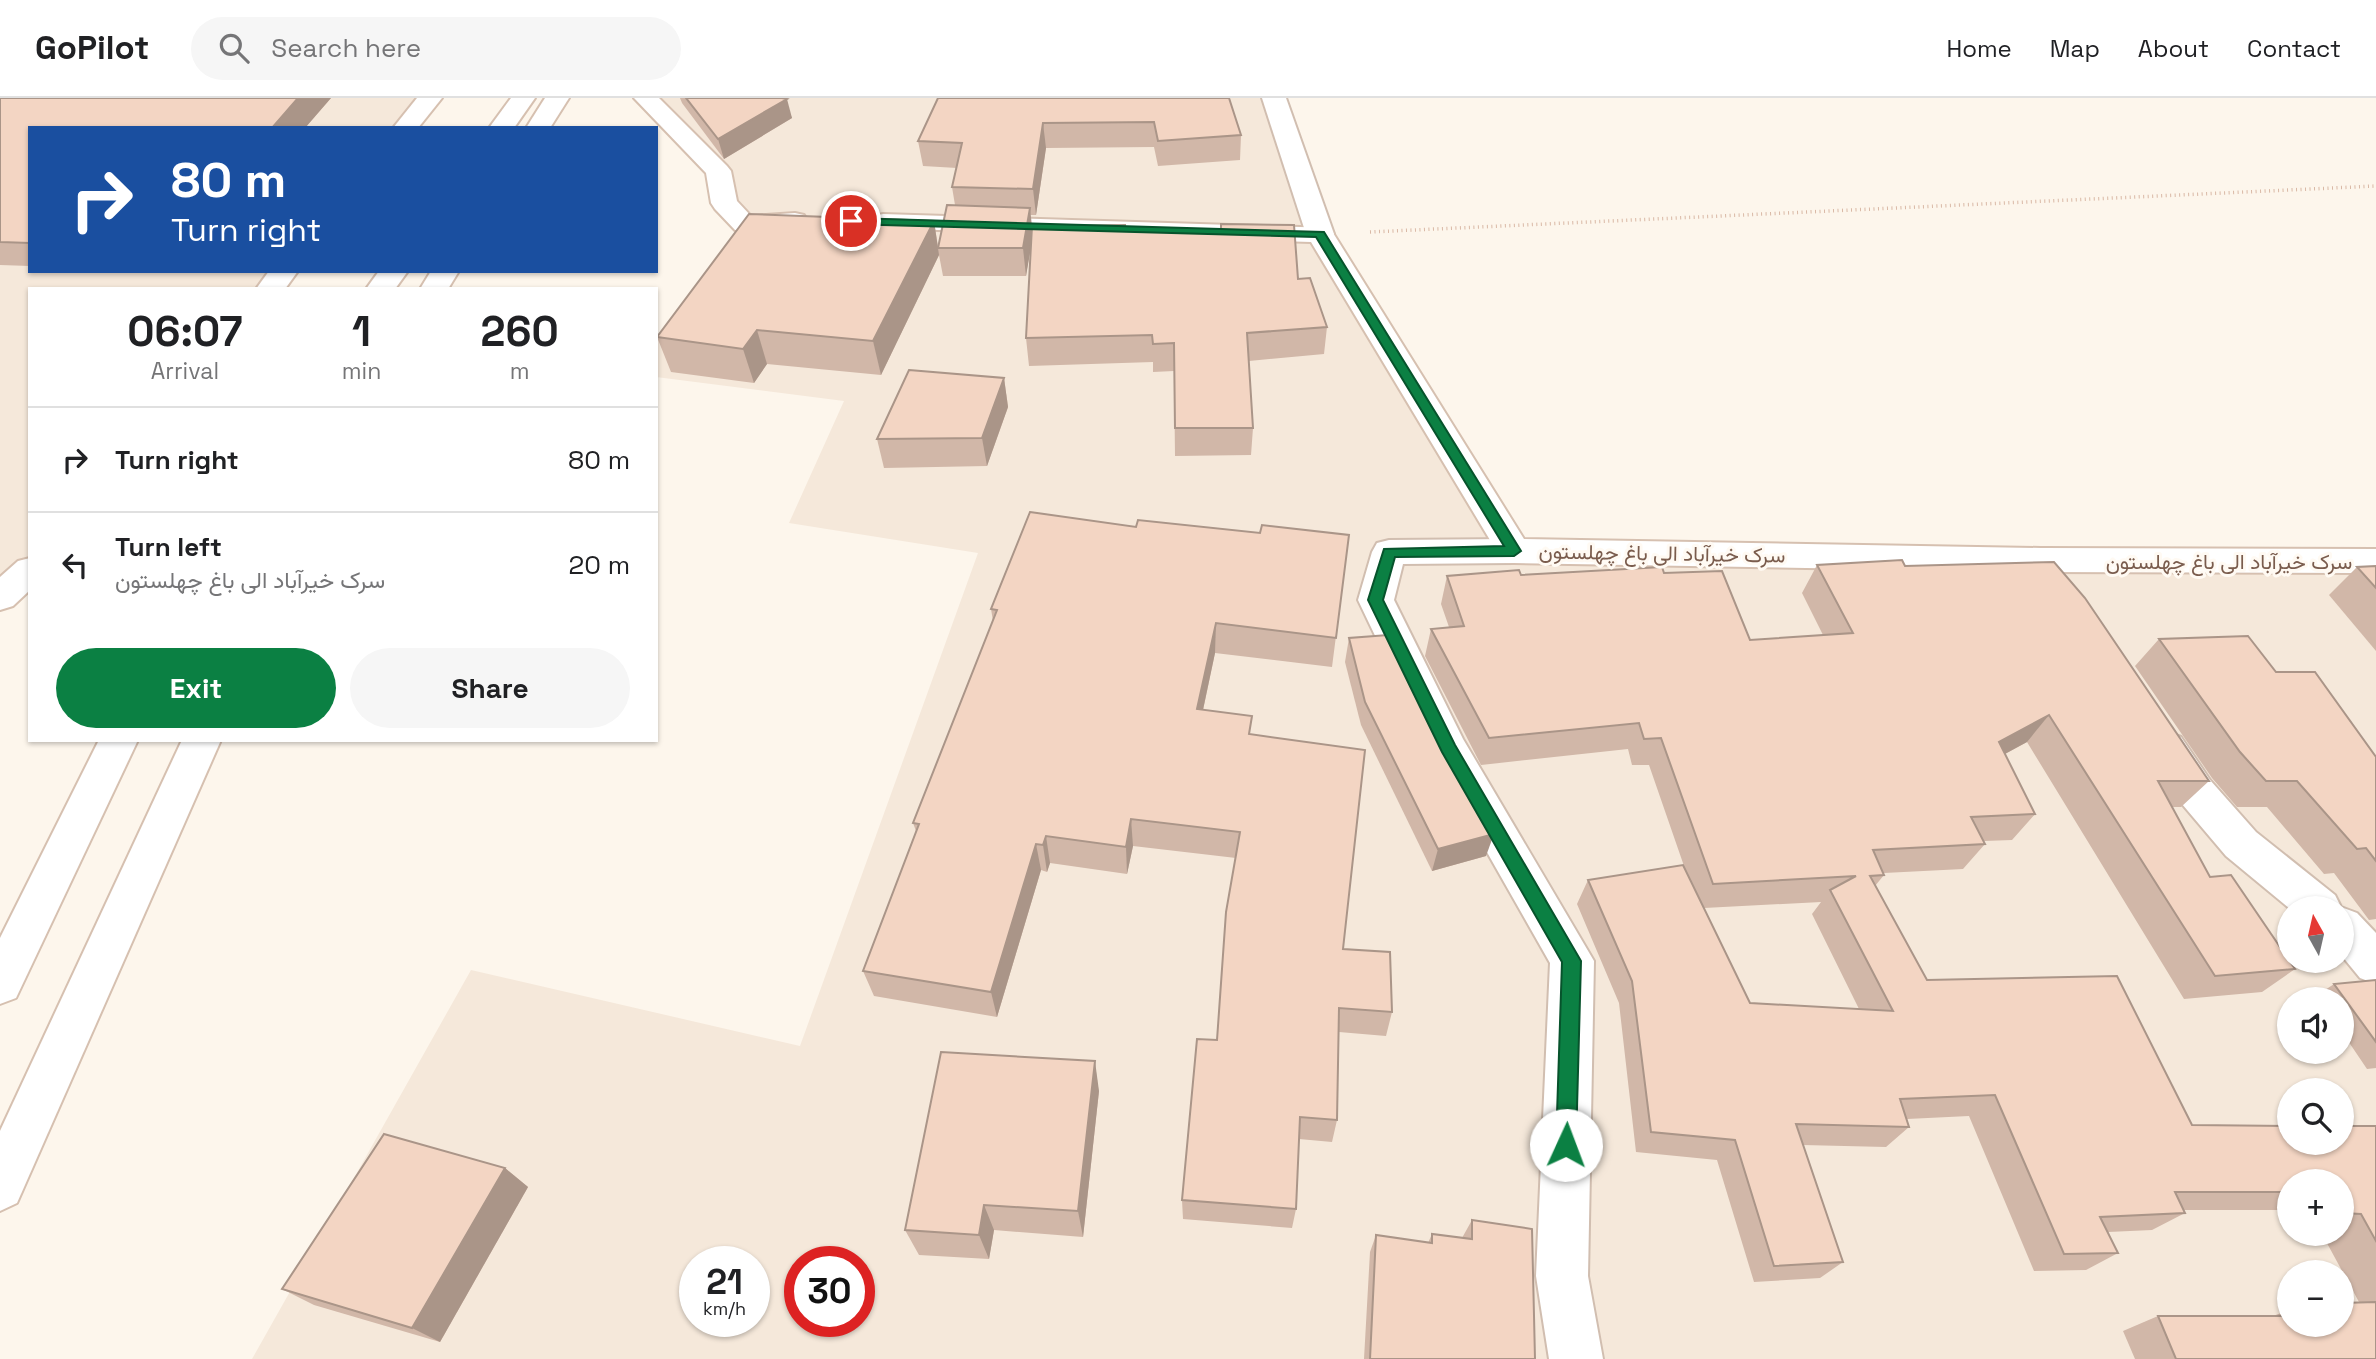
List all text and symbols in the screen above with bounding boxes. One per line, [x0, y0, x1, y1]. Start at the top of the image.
search box [191, 17, 681, 80]
text: GoPilot [35, 27, 149, 69]
icon: search [215, 29, 253, 67]
text: Search here [271, 31, 421, 65]
text: Home [1946, 33, 2012, 64]
text: Map [2050, 33, 2100, 64]
text: About [2138, 33, 2209, 64]
text: Contact [2247, 33, 2341, 64]
text: 80 m [171, 149, 286, 211]
icon: right [56, 154, 147, 245]
pin [821, 191, 881, 251]
icon: arrive [832, 202, 870, 240]
text: Turn right [171, 210, 321, 250]
text: 06:07 [127, 305, 243, 358]
text: 1 [352, 305, 371, 358]
text: 260 [481, 305, 559, 358]
text: Arrival [151, 356, 219, 386]
text: min [342, 356, 381, 386]
text: m [510, 356, 530, 386]
icon: right [56, 441, 94, 479]
text: Turn right [115, 443, 239, 477]
text: 80 m [568, 443, 630, 477]
text: Turn left [115, 530, 222, 564]
street label: سرک خیرآباد الی باغ چهلستون [1538, 537, 1786, 570]
icon: left [56, 546, 94, 584]
text: 20 m [569, 548, 630, 582]
street label: سرک خیرآباد الی باغ چهلستون [2106, 548, 2352, 576]
text: سرک خیرآباد الی باغ چهلستون [115, 565, 385, 595]
button: Exit [56, 648, 336, 728]
button: Share [350, 648, 630, 728]
north arrow [2277, 896, 2354, 973]
map controls [2277, 896, 2354, 1337]
button: sound [2277, 987, 2354, 1064]
button: search [2277, 1078, 2354, 1155]
position arrow [1529, 1108, 1603, 1182]
button: + [2277, 1169, 2354, 1246]
speed limit sign: 30 [784, 1246, 875, 1337]
text: 21 [706, 1260, 743, 1304]
button: − [2277, 1260, 2354, 1337]
text: km/h [703, 1297, 746, 1320]

